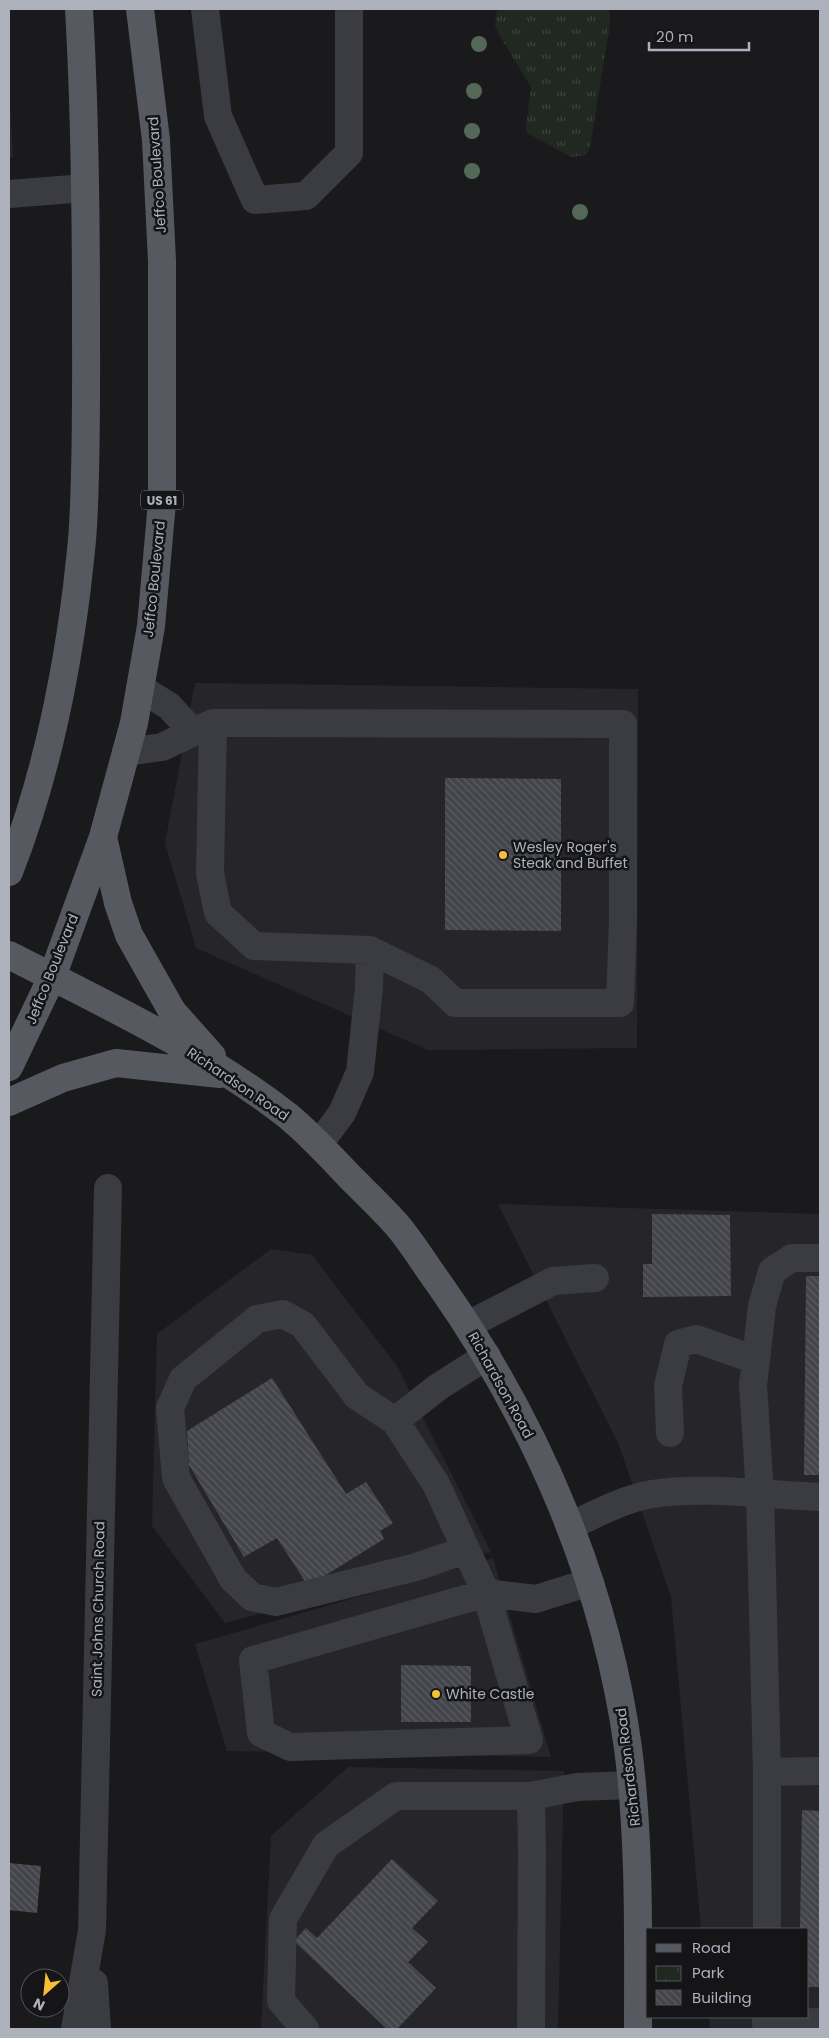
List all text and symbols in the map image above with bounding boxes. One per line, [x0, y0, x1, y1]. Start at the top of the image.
scale bar [649, 20, 749, 52]
text: 20 m [656, 26, 694, 47]
street label: Jeffco Boulevard [143, 116, 171, 234]
road number: US 61 [141, 490, 183, 510]
street label: Jeffco Boulevard [138, 520, 170, 638]
place label: Wesley Roger's Steak and Buffet [513, 837, 628, 873]
marker: Wesley Roger's Steak and Buffet [497, 849, 509, 861]
street label: Jeffco Boulevard [21, 911, 83, 1027]
street label: Richardson Road [183, 1042, 293, 1126]
street label: Richardson Road [463, 1328, 539, 1442]
street label: Saint Johns Church Road [86, 1521, 110, 1697]
place label: White Castle [446, 1684, 535, 1704]
marker: White Castle [430, 1688, 442, 1700]
street label: Richardson Road [611, 1707, 645, 1827]
legend [646, 1928, 809, 2018]
text: Road [692, 1937, 731, 1958]
text: Park [692, 1962, 724, 1983]
north arrow [20, 1968, 70, 2018]
text: Building [692, 1987, 752, 2008]
text: N [30, 1993, 48, 2016]

